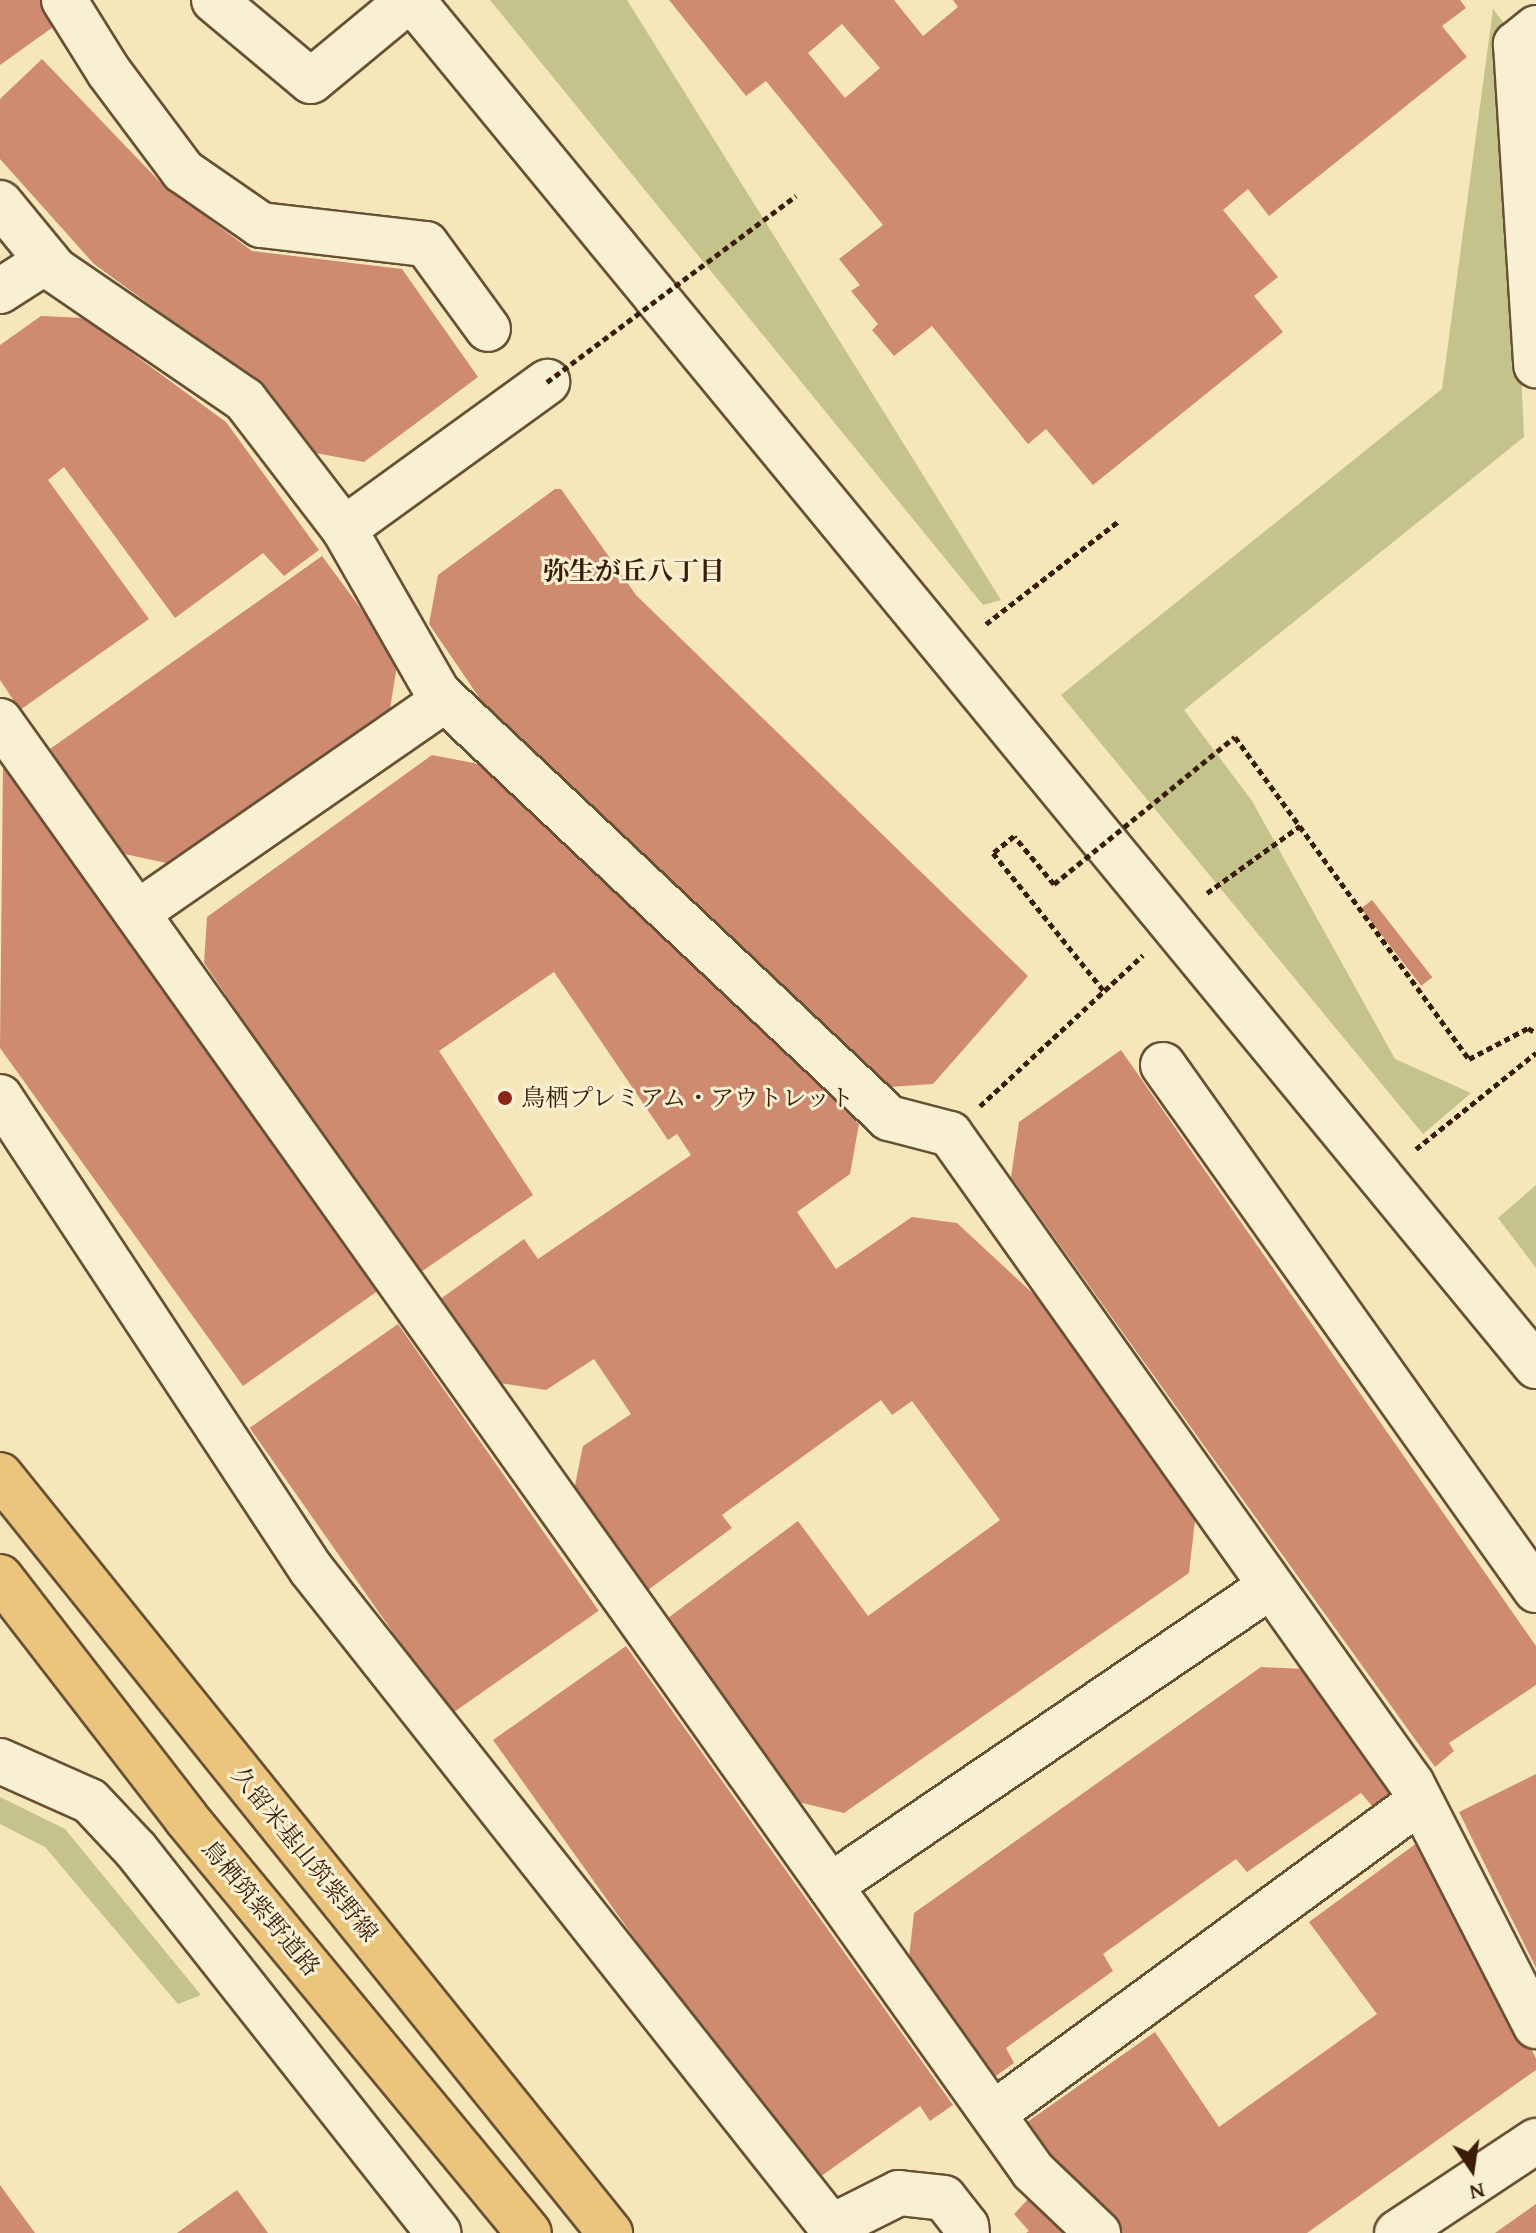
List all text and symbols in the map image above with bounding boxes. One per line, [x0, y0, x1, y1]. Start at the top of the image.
district label: 弥生が丘八丁目 [543, 555, 725, 587]
place label: 鳥栖プレミアム・アウトレット [521, 1084, 857, 1112]
marker: 鳥栖プレミアム・アウトレット [496, 1089, 514, 1107]
street label: 久留米基山筑紫野線 [226, 1761, 384, 1947]
street label: 鳥栖筑紫野道路 [196, 1834, 326, 1982]
north arrow [1432, 2129, 1512, 2209]
text: N [1467, 2175, 1488, 2210]

